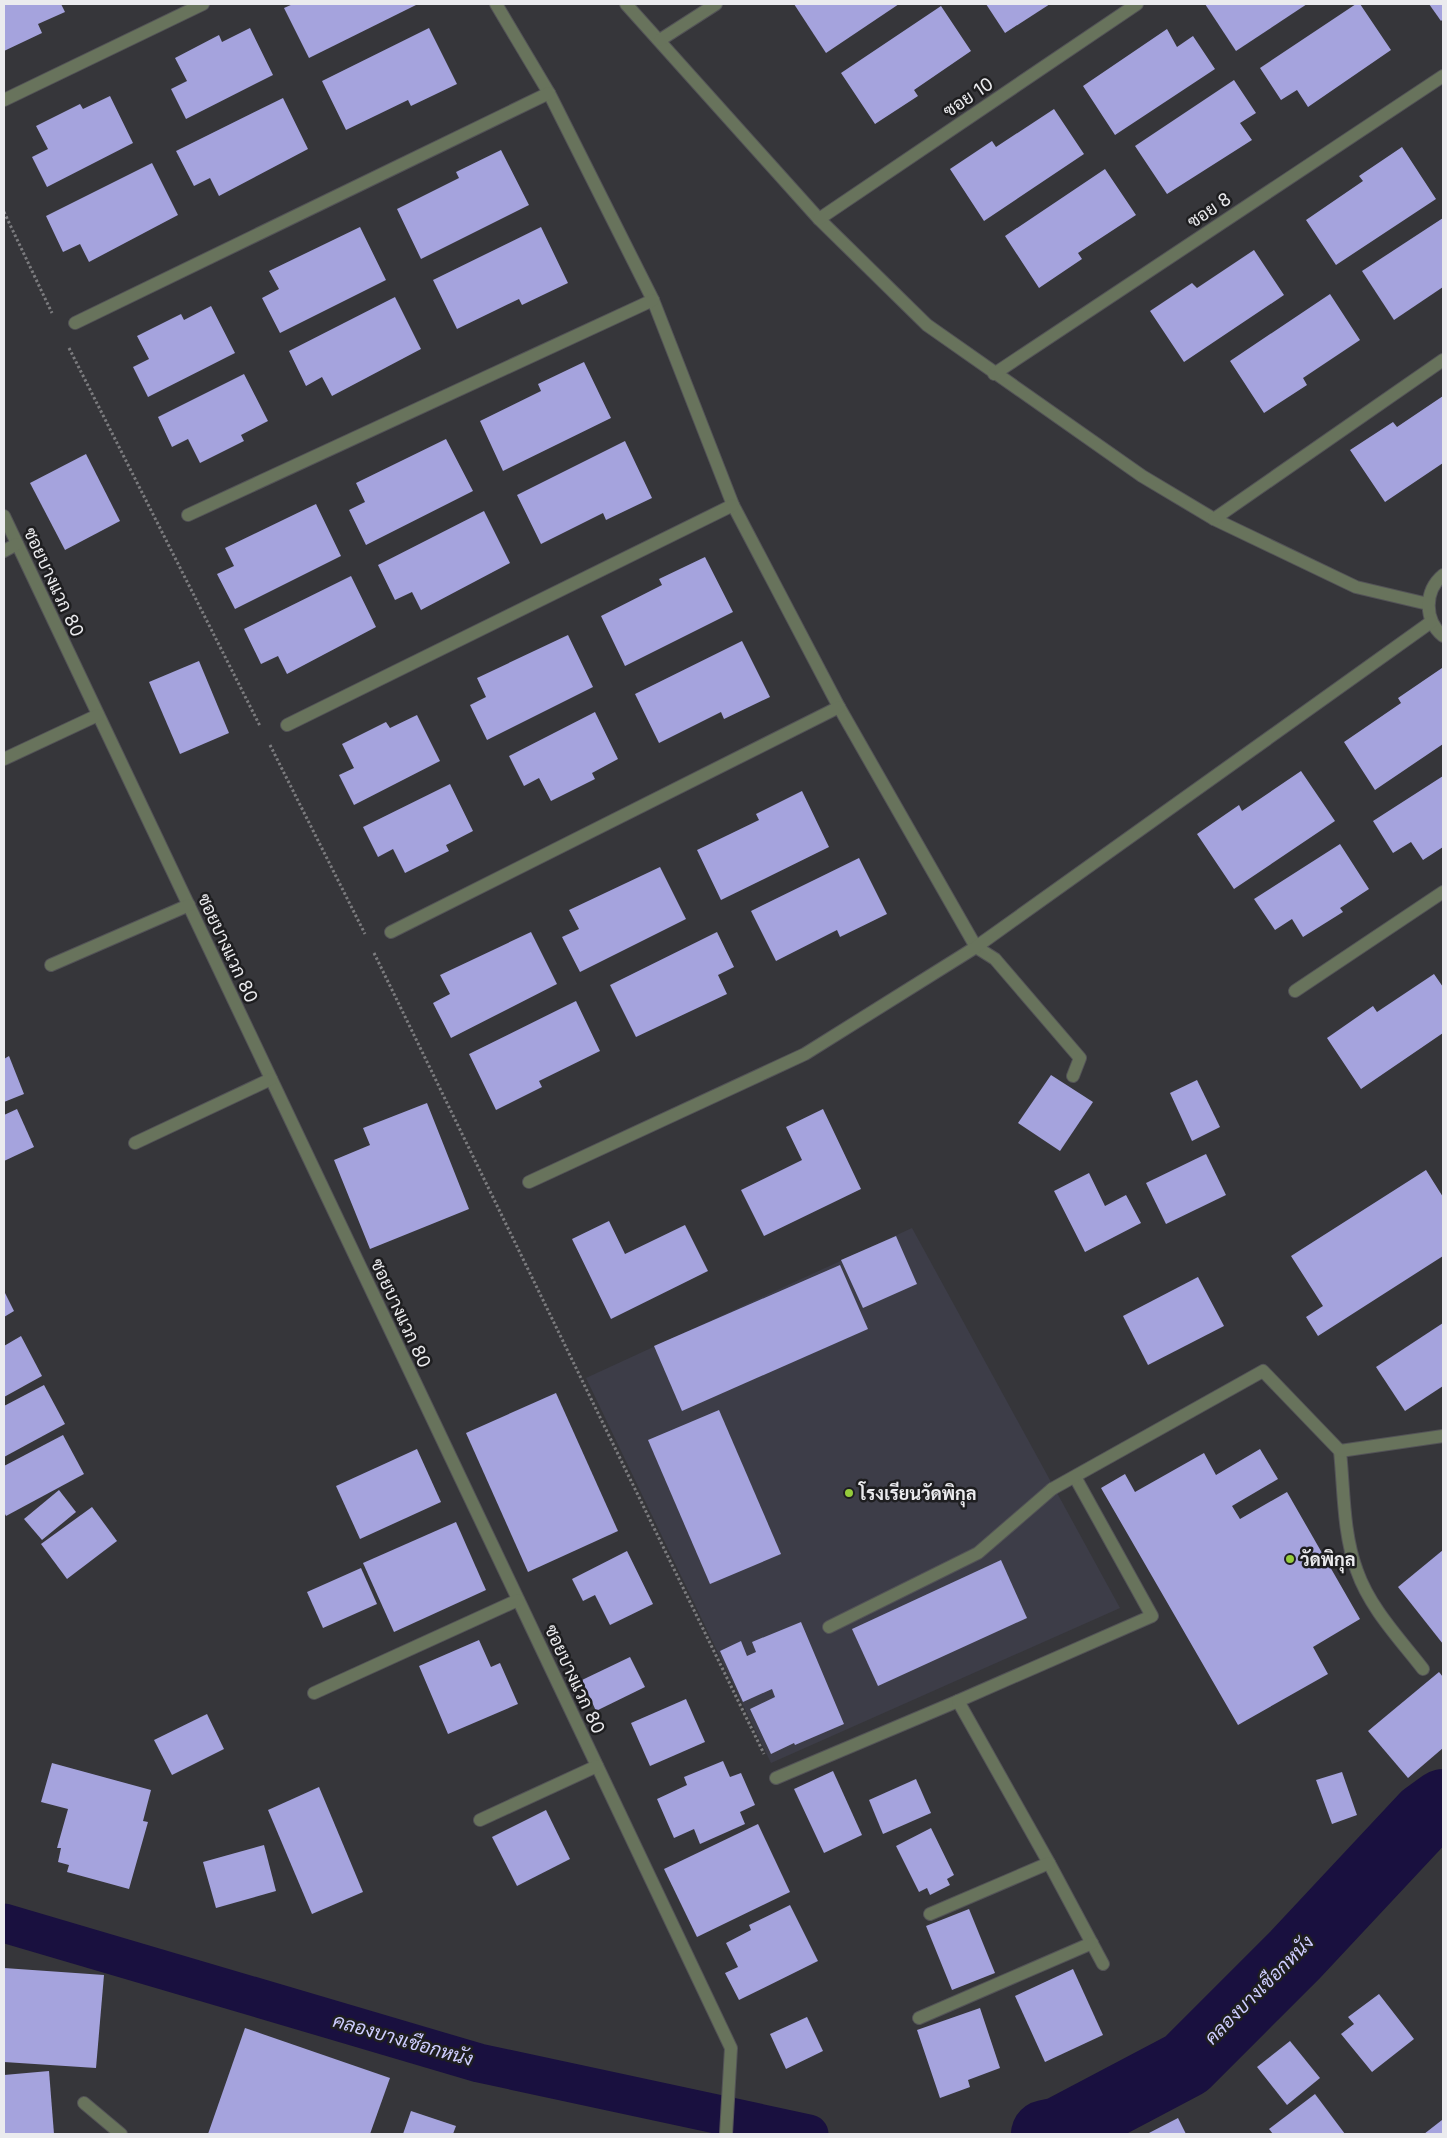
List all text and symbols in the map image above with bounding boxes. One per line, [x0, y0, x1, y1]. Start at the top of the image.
street label: ซอย 10 [939, 73, 997, 121]
street label: ซอย 8 [1183, 188, 1235, 232]
street label: ซอยบางแวก 80 [20, 524, 88, 640]
street label: ซอยบางแวก 80 [194, 890, 262, 1006]
street label: ซอยบางแวก 80 [367, 1255, 435, 1371]
place label: โรงเรียนวัดพิกุล [858, 1481, 977, 1508]
marker: โรงเรียนวัดพิกุล [843, 1487, 855, 1499]
place label: วัดพิกุล [1300, 1548, 1356, 1574]
marker: วัดพิกุล [1284, 1553, 1296, 1565]
street label: ซอยบางแวก 80 [541, 1621, 609, 1737]
water label: คลองบางเชือกหนัง [1199, 1930, 1319, 2049]
water label: คลองบางเชือกหนัง [330, 2008, 476, 2071]

